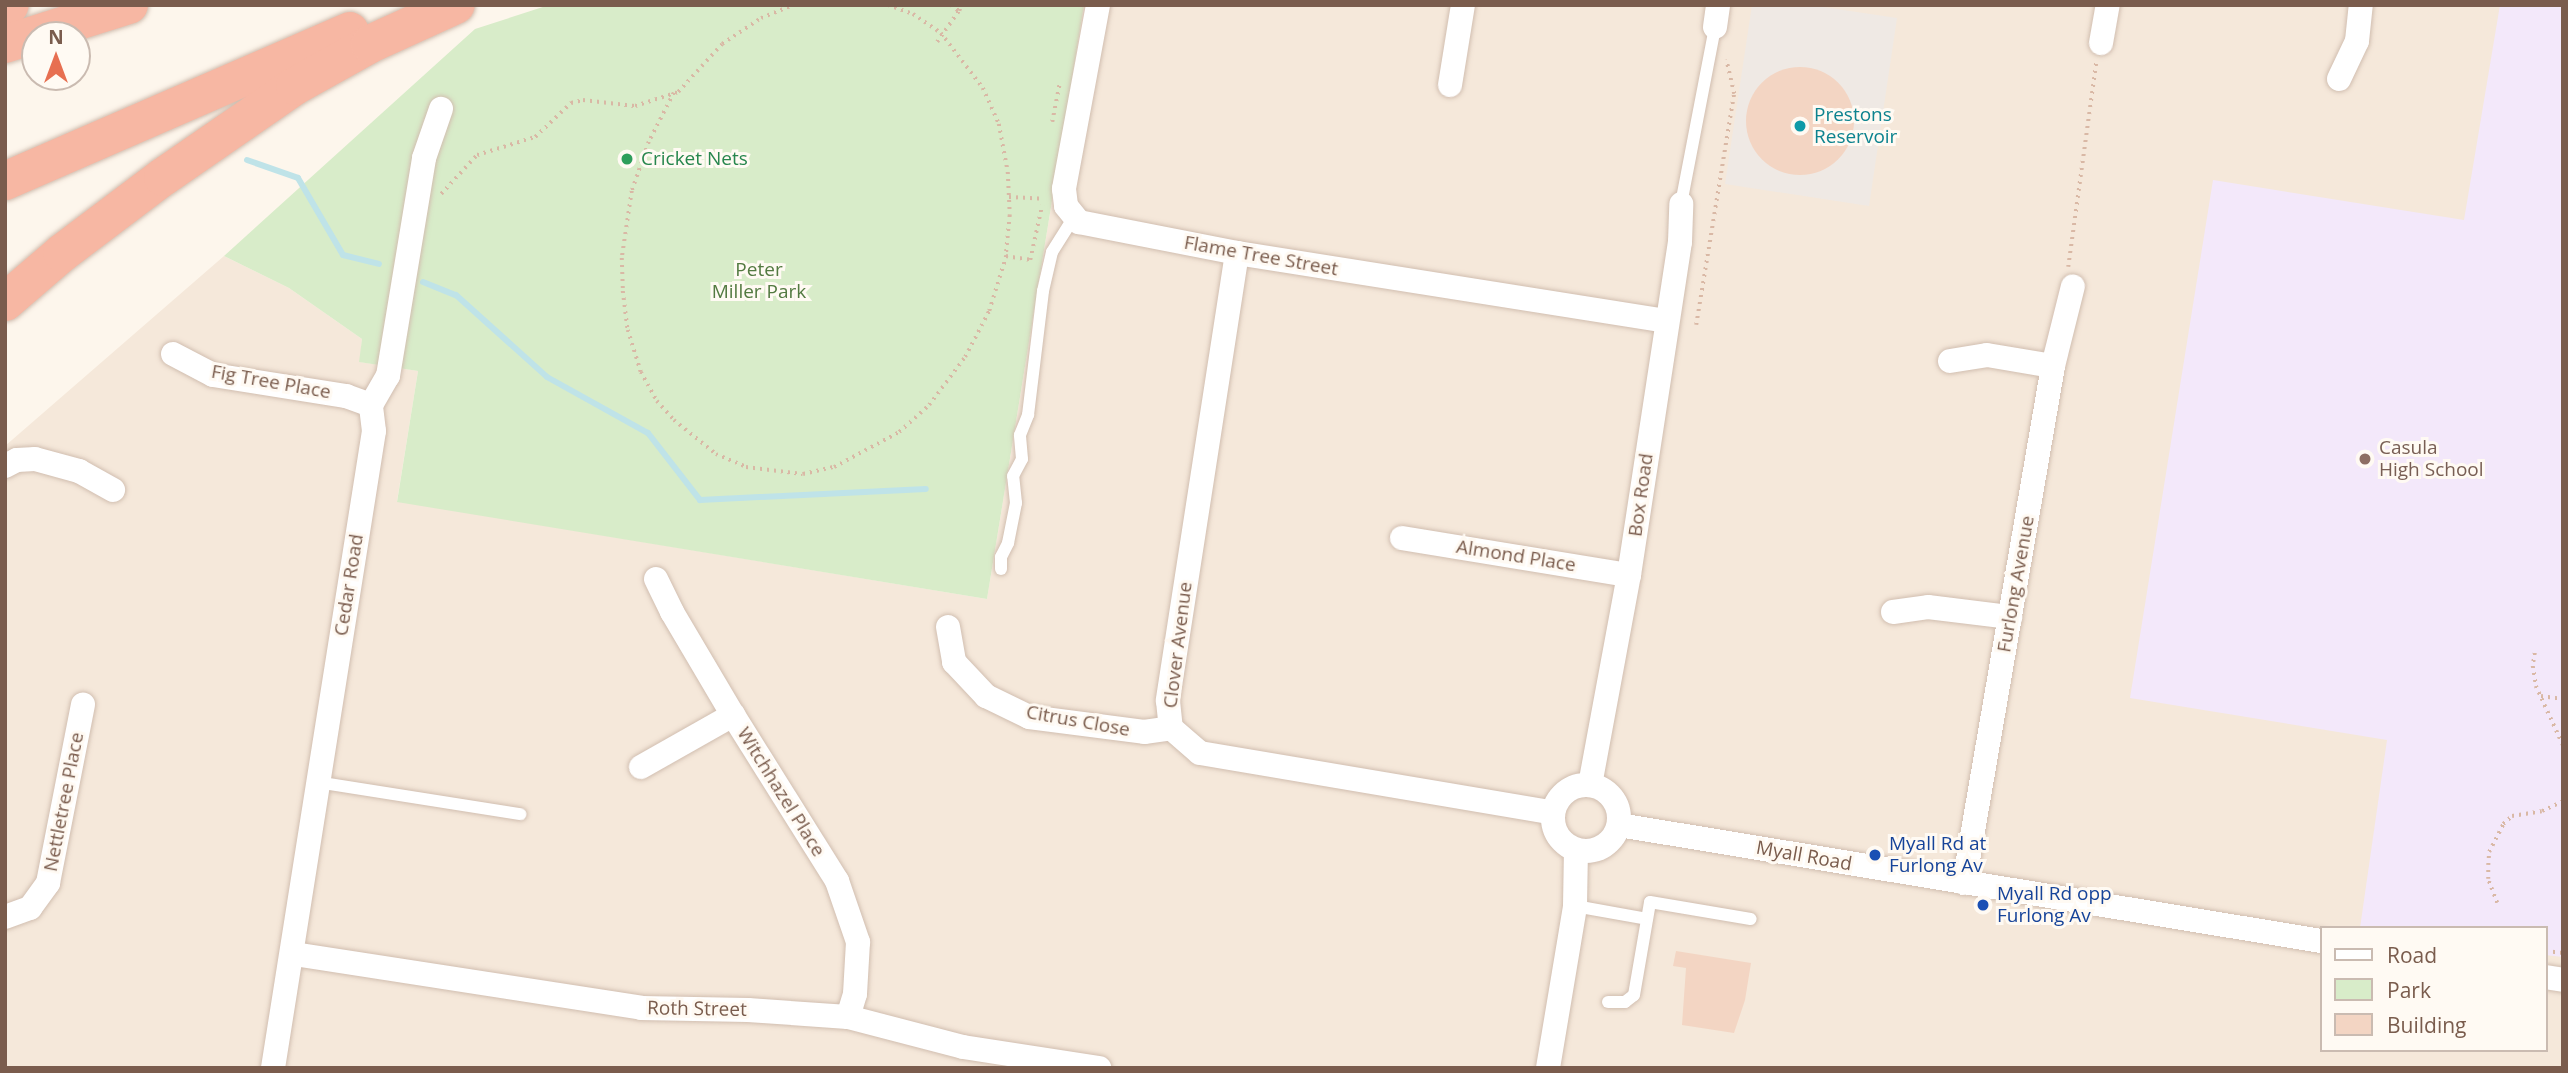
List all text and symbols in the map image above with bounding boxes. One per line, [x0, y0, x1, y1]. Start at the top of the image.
north arrow [21, 21, 91, 91]
text: N [48, 24, 64, 50]
place label: Prestons Reservoir [1814, 104, 1897, 148]
marker: Prestons Reservoir [1792, 118, 1808, 134]
place label: Cricket Nets [641, 148, 748, 170]
marker: Cricket Nets [619, 151, 635, 167]
street label: Flame Tree Street [1182, 231, 1340, 281]
park label: Peter Miller Park [712, 259, 806, 303]
street label: Fig Tree Place [209, 360, 333, 404]
place label: Casula High School [2379, 437, 2484, 481]
marker: Casula High School [2357, 451, 2373, 467]
street label: Box Road [1624, 452, 1658, 538]
street label: Furlong Avenue [1993, 514, 2039, 654]
street label: Cedar Road [330, 532, 368, 638]
street label: Almond Place [1455, 535, 1577, 577]
street label: Clover Avenue [1159, 580, 1197, 710]
street label: Citrus Close [1024, 701, 1132, 741]
street label: Witchhazel Place [732, 723, 830, 861]
street label: Nettletree Place [39, 730, 89, 874]
place label: Myall Rd at Furlong Av [1889, 833, 1986, 877]
street label: Myall Road [1754, 836, 1854, 876]
marker: Myall Rd at Furlong Av [1867, 847, 1883, 863]
place label: Myall Rd opp Furlong Av [1997, 883, 2112, 927]
marker: Myall Rd opp Furlong Av [1975, 897, 1991, 913]
legend [2320, 926, 2547, 1052]
text: Road [2387, 941, 2437, 969]
text: Park [2387, 976, 2431, 1004]
street label: Roth Street [647, 997, 747, 1021]
text: Building [2387, 1011, 2466, 1039]

